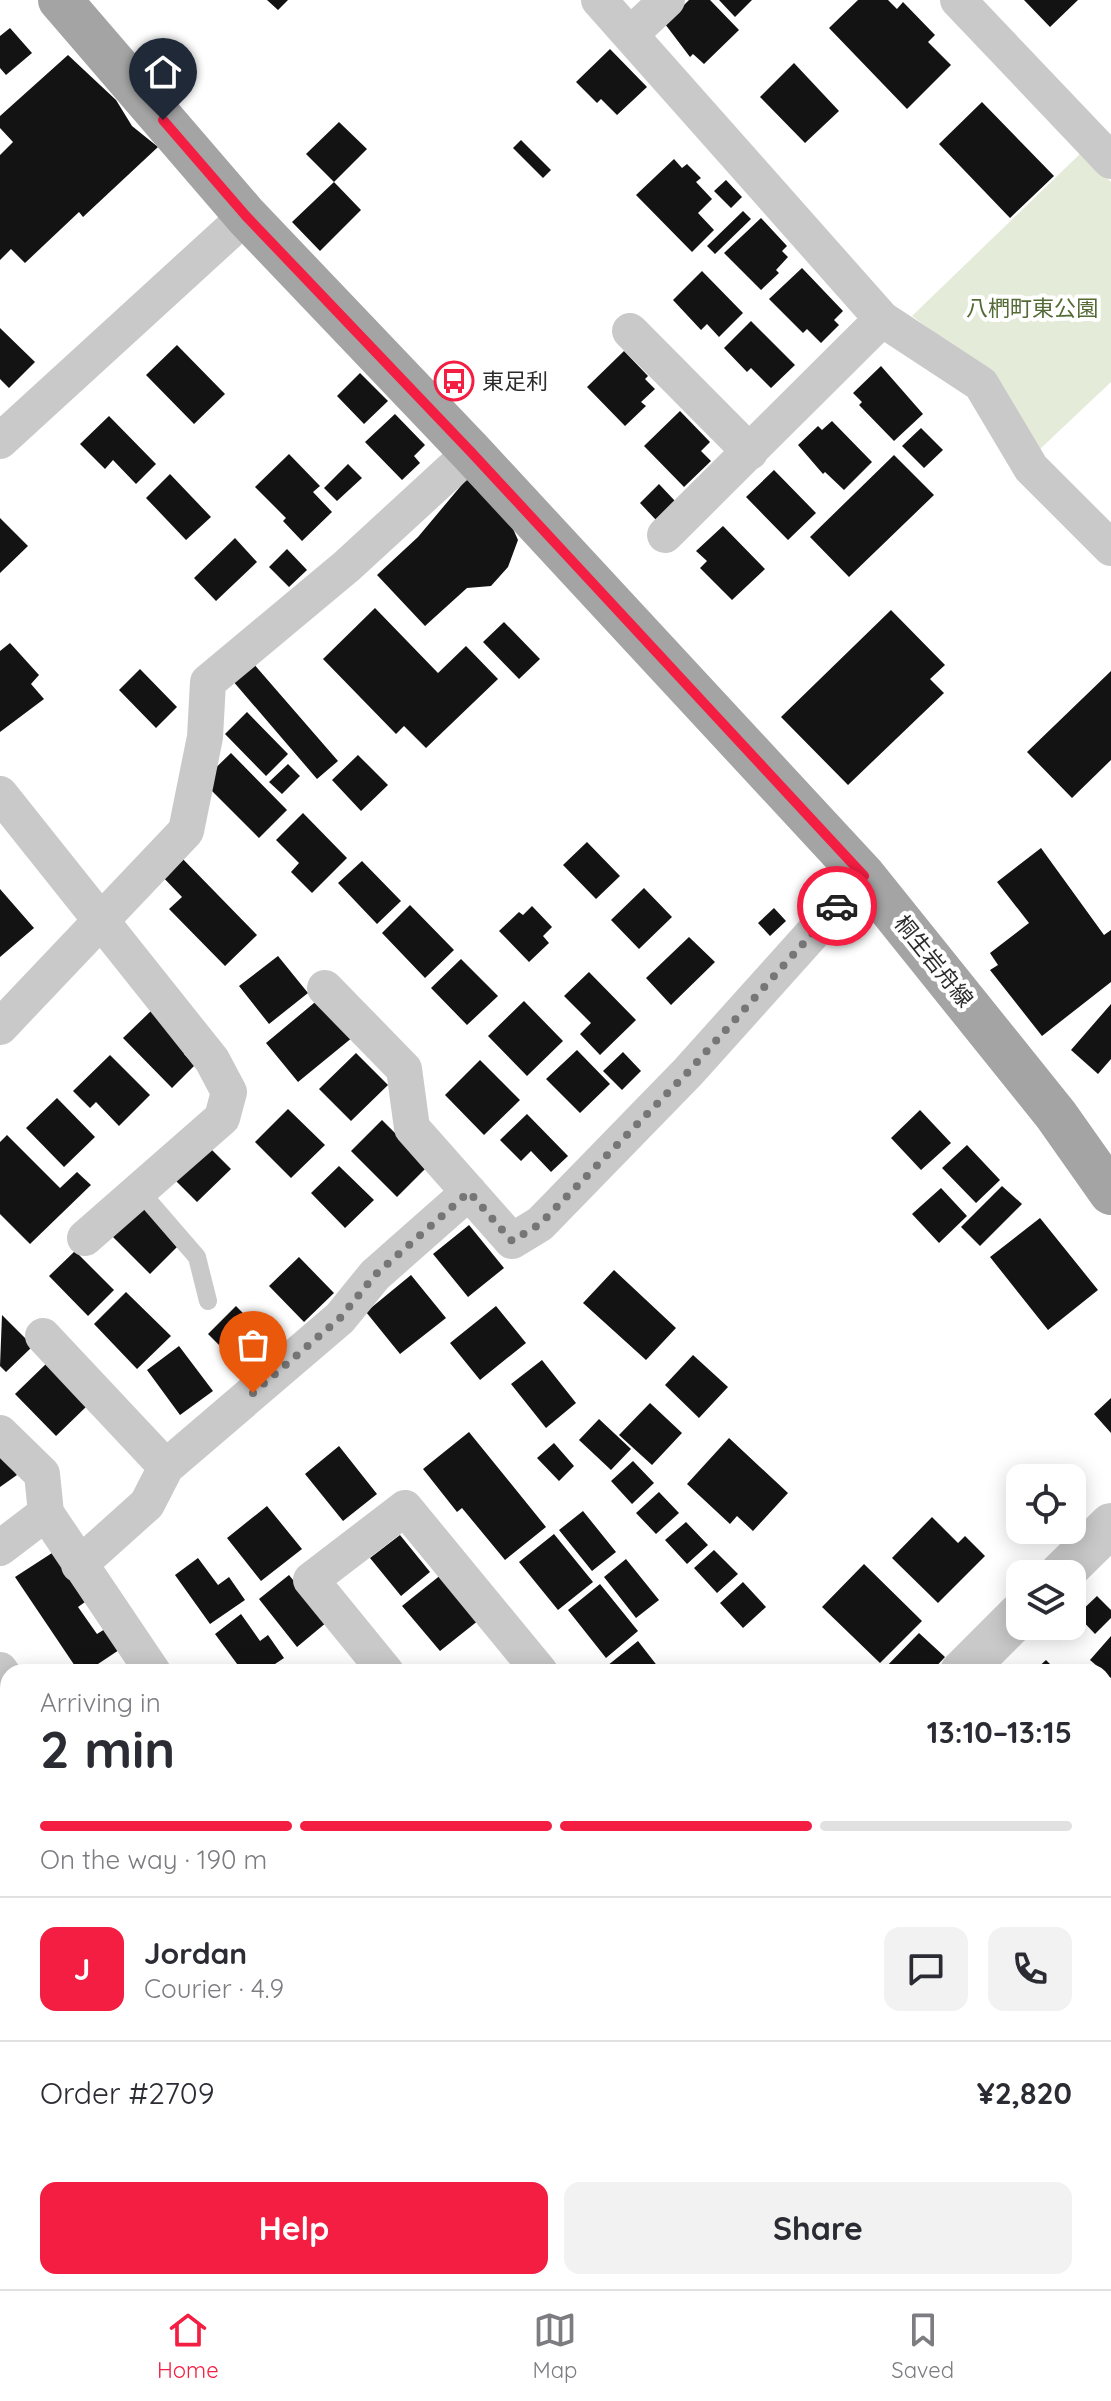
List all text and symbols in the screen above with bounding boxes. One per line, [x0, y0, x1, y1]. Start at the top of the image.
pin [129, 38, 197, 120]
icon: home [141, 50, 185, 94]
park label: 八椚町東公園 [966, 294, 1098, 322]
bus stop icon: 東足利 [433, 360, 475, 402]
place label: 東足利 [482, 367, 548, 395]
courier [797, 866, 877, 946]
icon: car [815, 884, 859, 928]
street label: 桐生岩舟線 [889, 909, 979, 1013]
pin [219, 1311, 287, 1393]
icon: bag [231, 1323, 275, 1367]
map controls [1006, 1464, 1086, 1640]
button: locate [1006, 1464, 1086, 1544]
button: layers [1006, 1560, 1086, 1640]
text: Arriving in [40, 1686, 161, 1719]
text: 13:10–13:15 [927, 1713, 1072, 1751]
text: 2 min [40, 1716, 175, 1781]
text: On the way · 190 m [40, 1843, 267, 1876]
button: chat [884, 1927, 968, 2011]
button: phone [988, 1927, 1072, 2011]
text: Jordan [144, 1934, 247, 1972]
text: J [74, 1950, 90, 1988]
text: Courier · 4.9 [144, 1972, 284, 2005]
text: Order #2709 [40, 2074, 214, 2112]
text: ¥2,820 [977, 2074, 1072, 2112]
button: Help [40, 2182, 548, 2274]
button: Share [564, 2182, 1072, 2274]
tab: Home [157, 2308, 219, 2384]
tab: Map [533, 2308, 577, 2384]
tab: Saved [891, 2308, 954, 2384]

